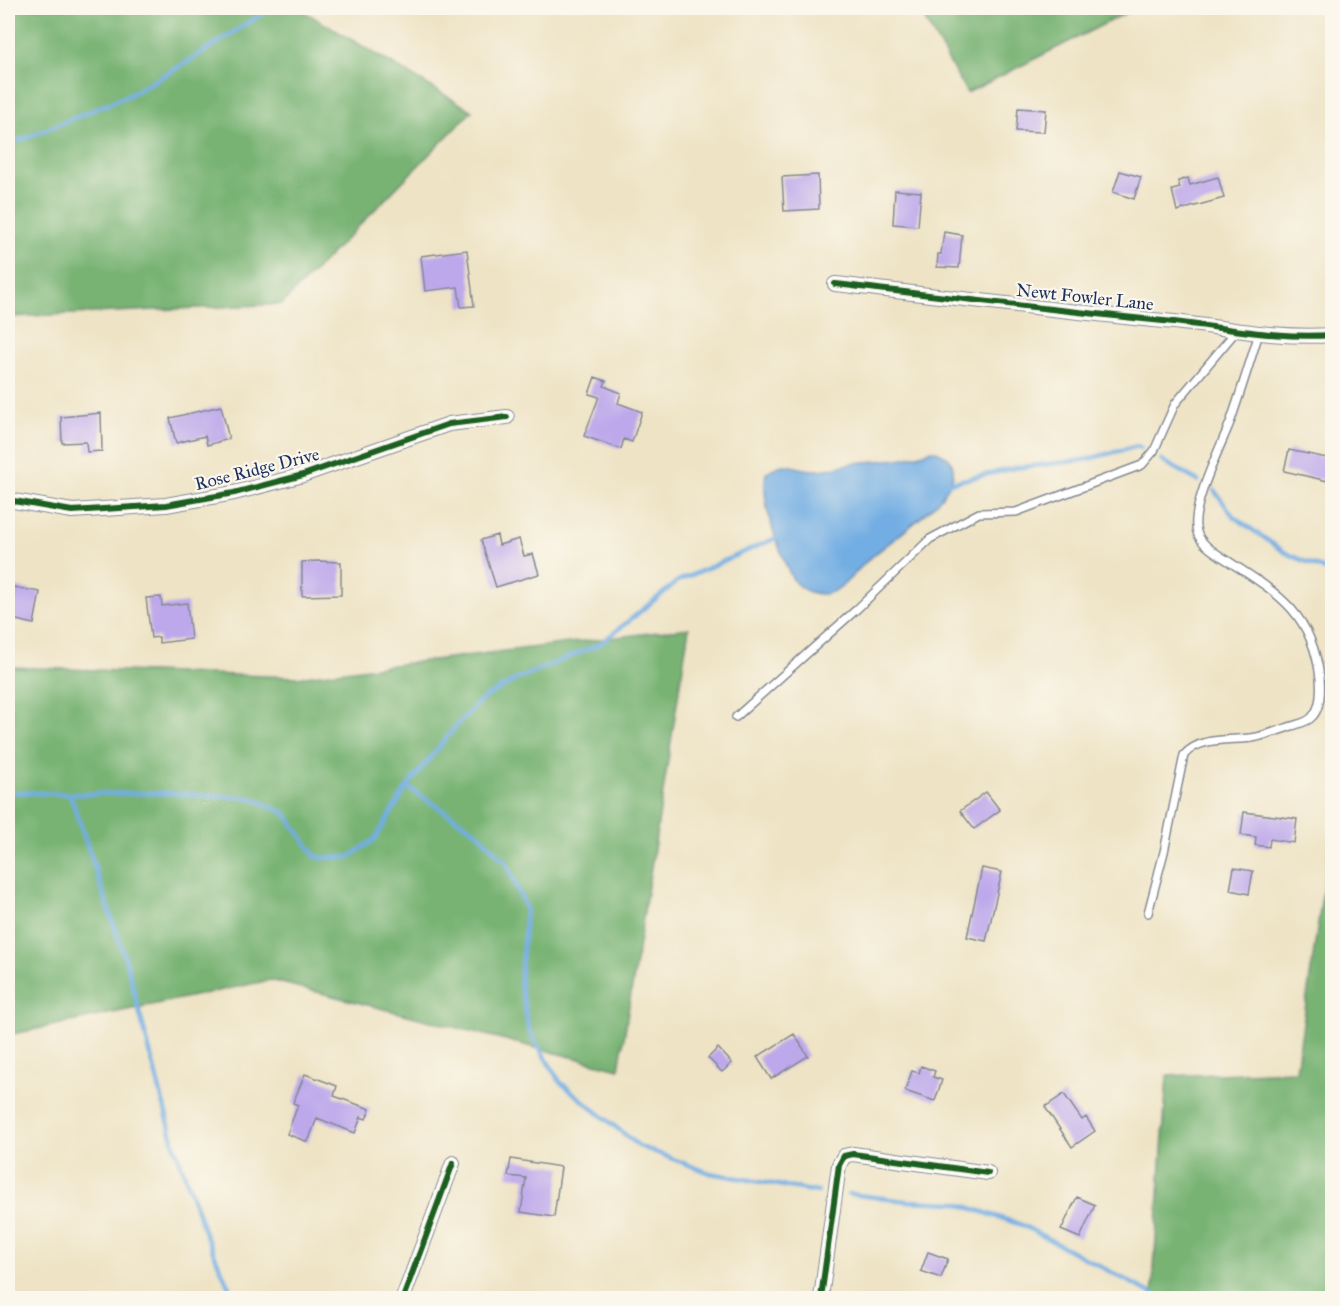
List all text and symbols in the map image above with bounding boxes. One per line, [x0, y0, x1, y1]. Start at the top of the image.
street label: Newt Fowler Lane [1015, 279, 1155, 315]
street label: Rose Ridge Drive [192, 443, 322, 496]

